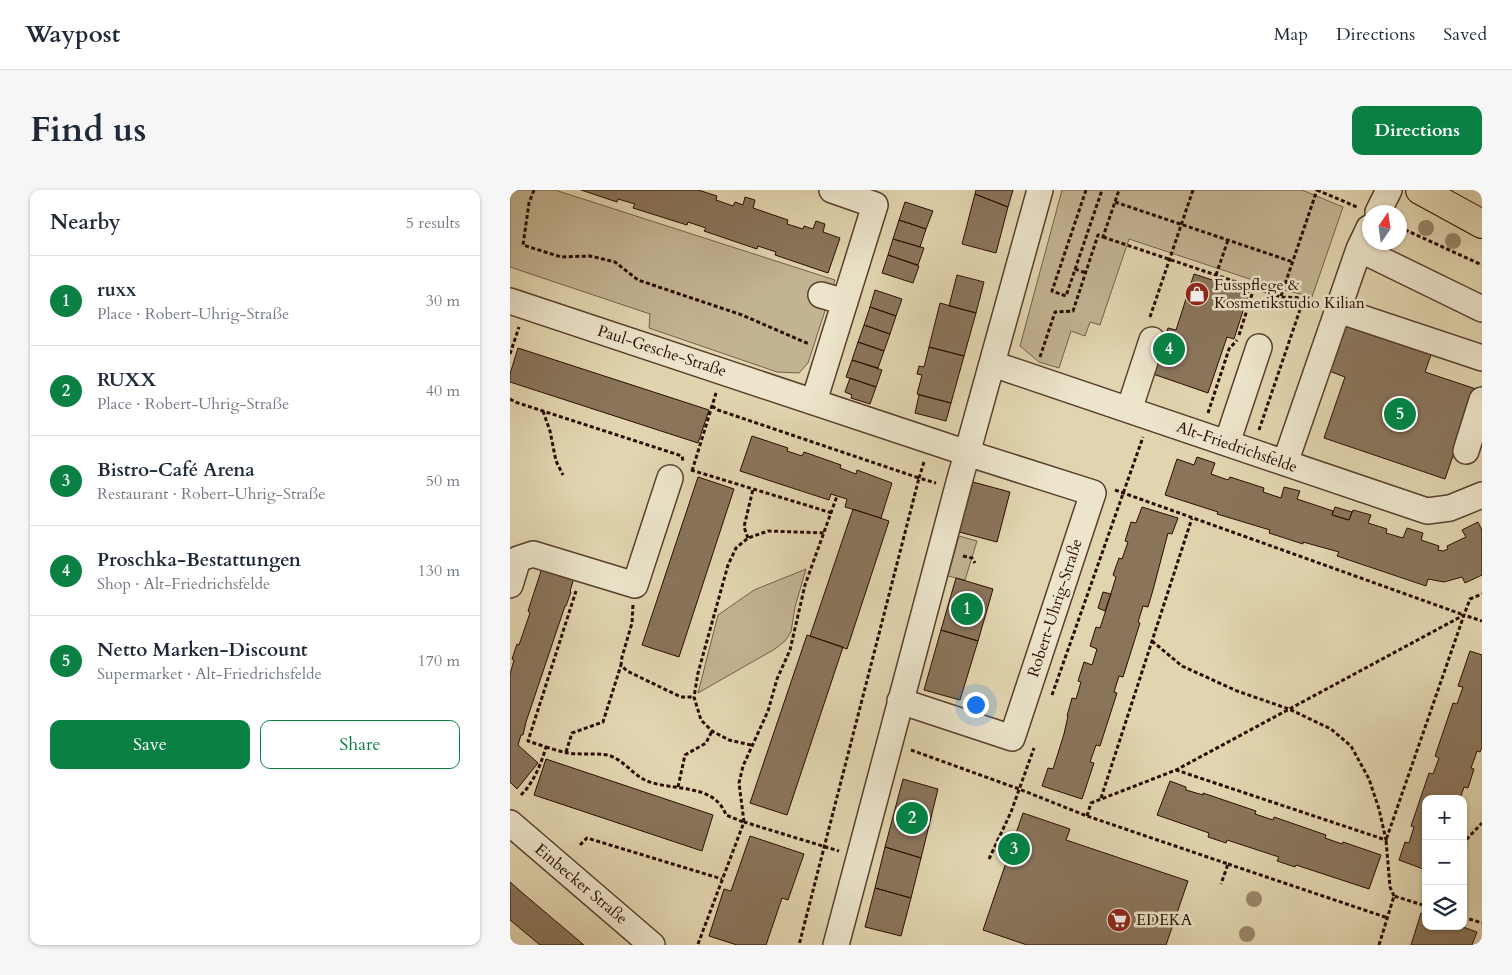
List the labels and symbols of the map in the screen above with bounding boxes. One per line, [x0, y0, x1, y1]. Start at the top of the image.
north arrow [1362, 205, 1407, 250]
place label: Fusspflege & Kosmetikstudio Kilian [1214, 274, 1365, 314]
shop icon: Fusspflege & Kosmetikstudio Kilian [1184, 281, 1210, 307]
street label: Paul-Gesche-Straße [595, 320, 729, 382]
pin: 4 [1153, 330, 1185, 368]
pin: 5 [1384, 395, 1416, 433]
street label: Alt-Friedrichsfelde [1174, 416, 1300, 478]
street label: Robert-Uhrig-Straße [1022, 536, 1088, 680]
pin: 1 [951, 590, 983, 628]
your location [963, 692, 989, 718]
pin: 2 [896, 799, 928, 837]
pin: 3 [998, 830, 1030, 868]
street label: Einbecker Straße [530, 839, 632, 929]
supermarket icon: EDEKA [1106, 907, 1132, 933]
place label: EDEKA [1136, 909, 1193, 931]

